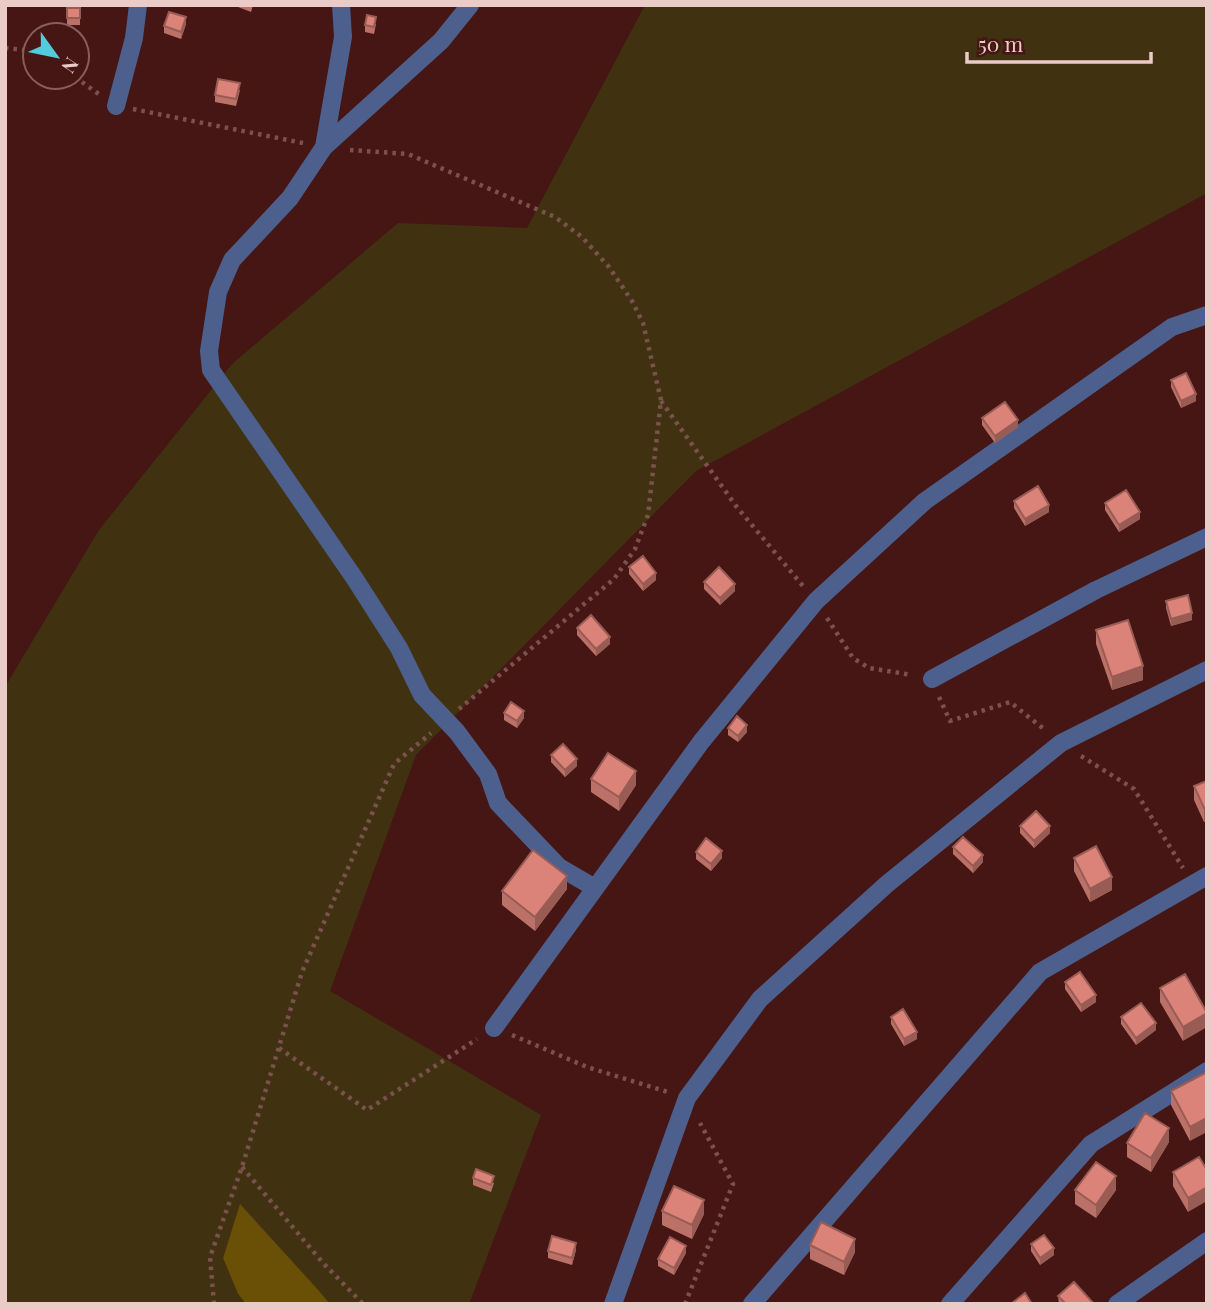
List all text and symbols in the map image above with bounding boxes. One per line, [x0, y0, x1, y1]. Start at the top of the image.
north arrow [21, 21, 91, 91]
scale bar [967, 21, 1151, 65]
text: 50 m [978, 29, 1024, 57]
text: N [56, 53, 86, 79]

